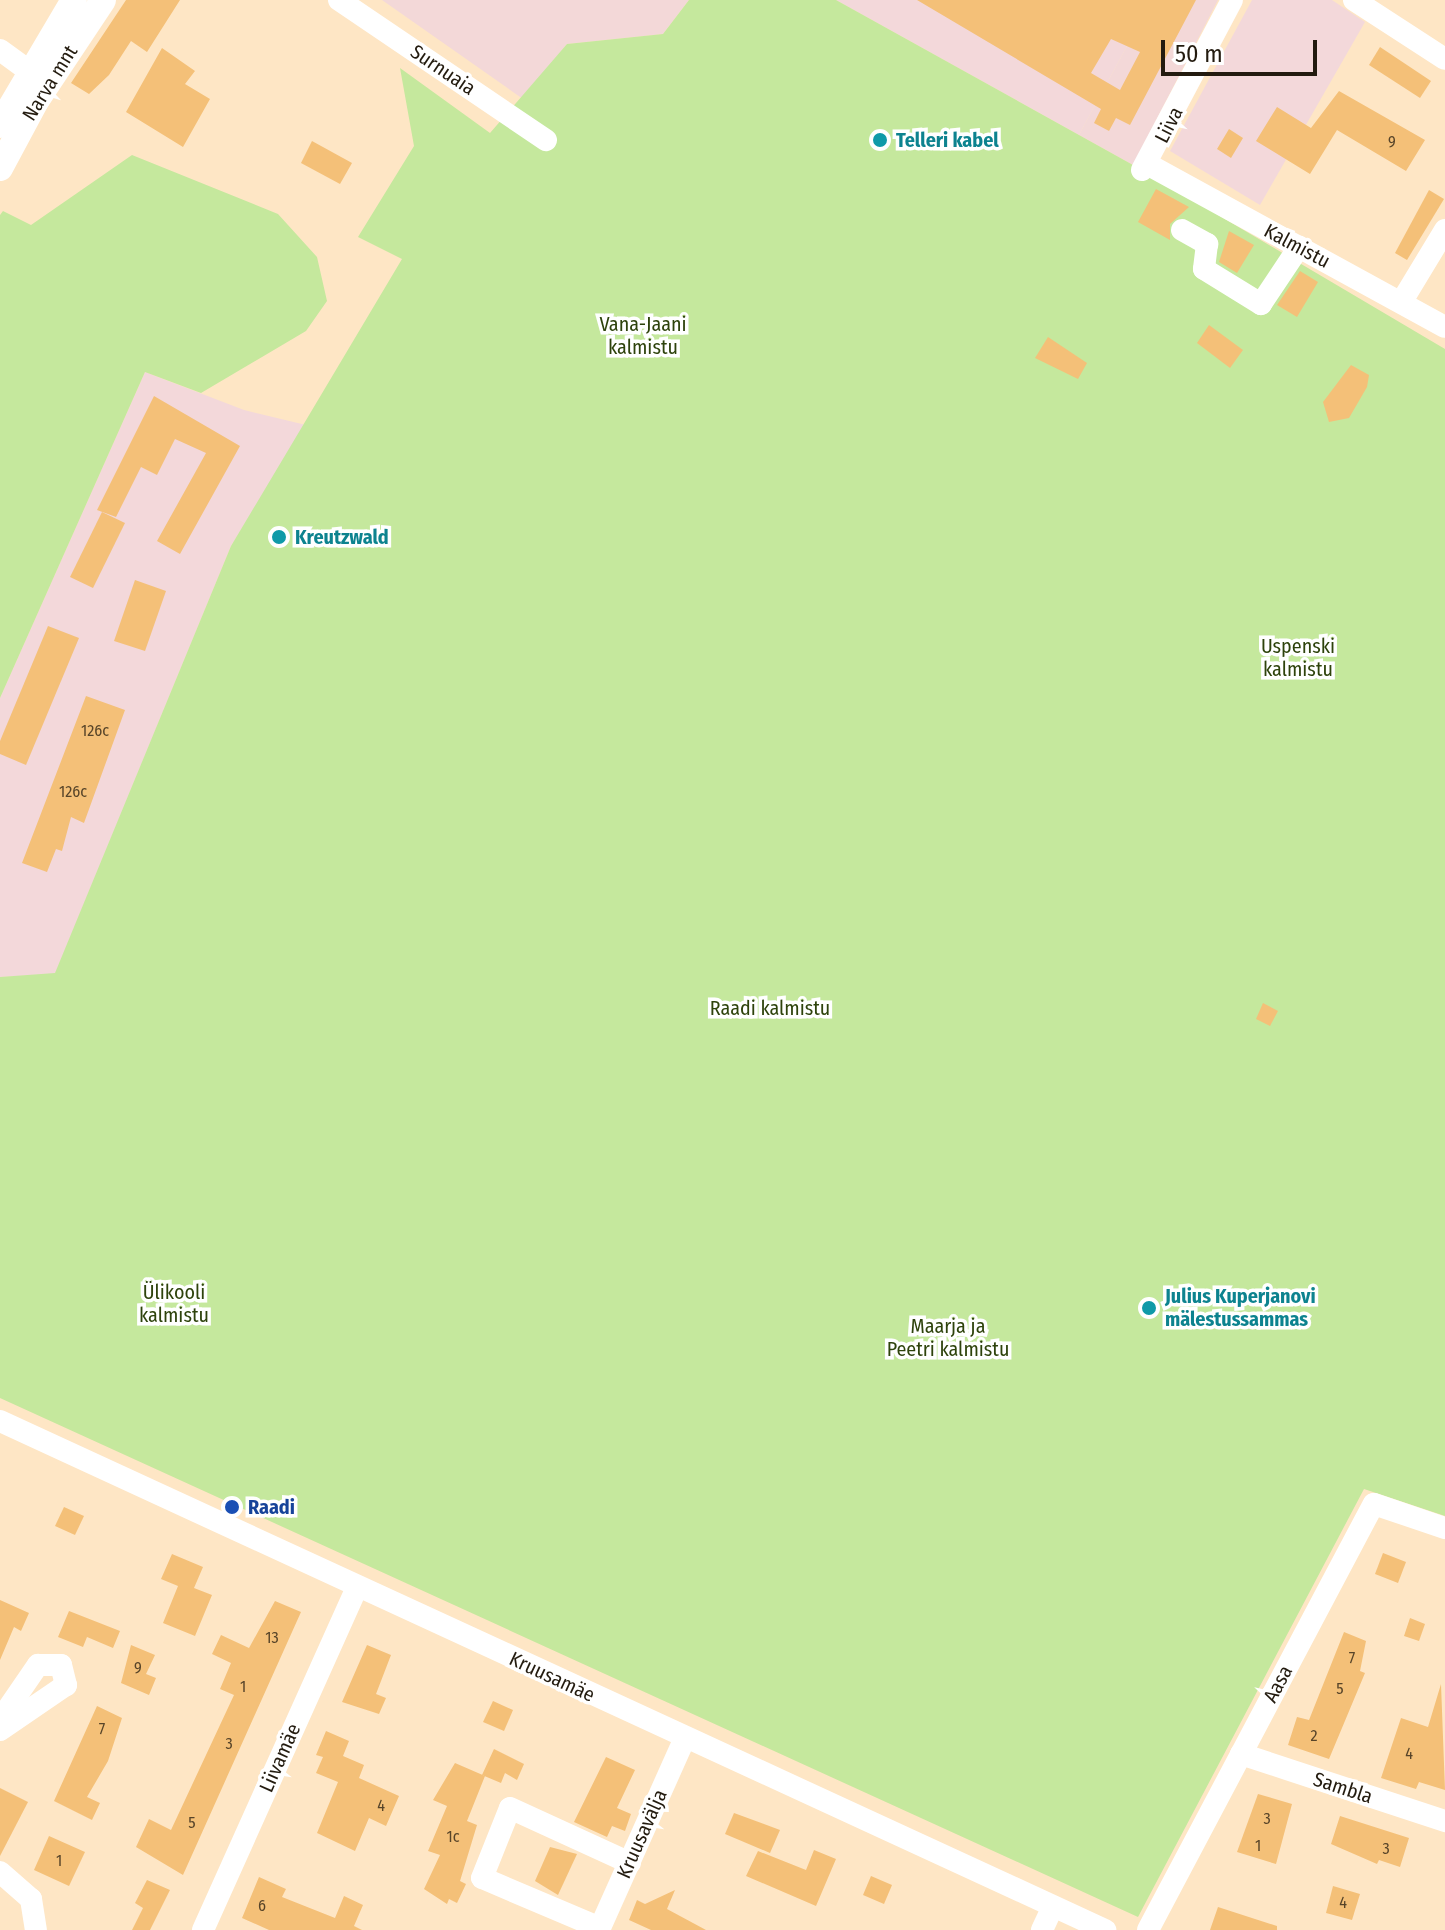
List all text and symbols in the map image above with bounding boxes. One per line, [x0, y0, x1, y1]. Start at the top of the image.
scale bar [1165, 24, 1321, 74]
street label: Surnuaia [406, 40, 480, 100]
text: 50 m [1175, 40, 1223, 68]
street label: Narva mnt [17, 41, 83, 125]
street label: Liiva [1150, 103, 1188, 147]
place label: Telleri kabel [896, 128, 999, 152]
marker: Telleri kabel [871, 131, 889, 149]
house number: 9 [1388, 132, 1396, 152]
street label: Kalmistu [1260, 219, 1334, 273]
park label: Vana-Jaani kalmistu [599, 313, 687, 360]
place label: Kreutzwald [295, 525, 389, 549]
marker: Kreutzwald [270, 528, 288, 546]
park label: Uspenski kalmistu [1261, 635, 1335, 682]
house number: 126c [81, 721, 109, 741]
house number: 126c [59, 782, 87, 802]
park label: Raadi kalmistu [710, 996, 830, 1020]
park label: Ülikooli kalmistu [139, 1280, 209, 1327]
place label: Julius Kuperjanovi mälestussammas [1165, 1284, 1316, 1331]
marker: Julius Kuperjanovi mälestussammas [1140, 1299, 1158, 1317]
park label: Maarja ja Peetri kalmistu [887, 1315, 1009, 1362]
place label: Raadi [248, 1495, 295, 1519]
marker: Raadi [223, 1498, 241, 1516]
house number: 13 [265, 1628, 279, 1648]
street label: Kruusamäe [505, 1647, 599, 1707]
house number: 7 [1349, 1648, 1355, 1668]
house number: 9 [134, 1658, 142, 1678]
street label: Aasa [1258, 1661, 1298, 1707]
house number: 1 [240, 1677, 246, 1697]
house number: 5 [1336, 1679, 1344, 1699]
house number: 7 [99, 1719, 105, 1739]
street label: Liivamäe [254, 1720, 306, 1796]
house number: 2 [1310, 1726, 1318, 1746]
house number: 3 [225, 1734, 233, 1754]
house number: 4 [1405, 1744, 1413, 1764]
street label: Sambla [1310, 1767, 1376, 1809]
street label: Kruusavälja [612, 1786, 672, 1882]
house number: 4 [377, 1796, 385, 1816]
house number: 3 [1263, 1809, 1271, 1829]
house number: 5 [188, 1813, 196, 1833]
house number: 1c [446, 1827, 460, 1847]
house number: 1 [1255, 1836, 1261, 1856]
house number: 3 [1382, 1839, 1390, 1859]
house number: 1 [56, 1851, 62, 1871]
house number: 4 [1339, 1893, 1347, 1913]
house number: 6 [258, 1896, 266, 1916]

